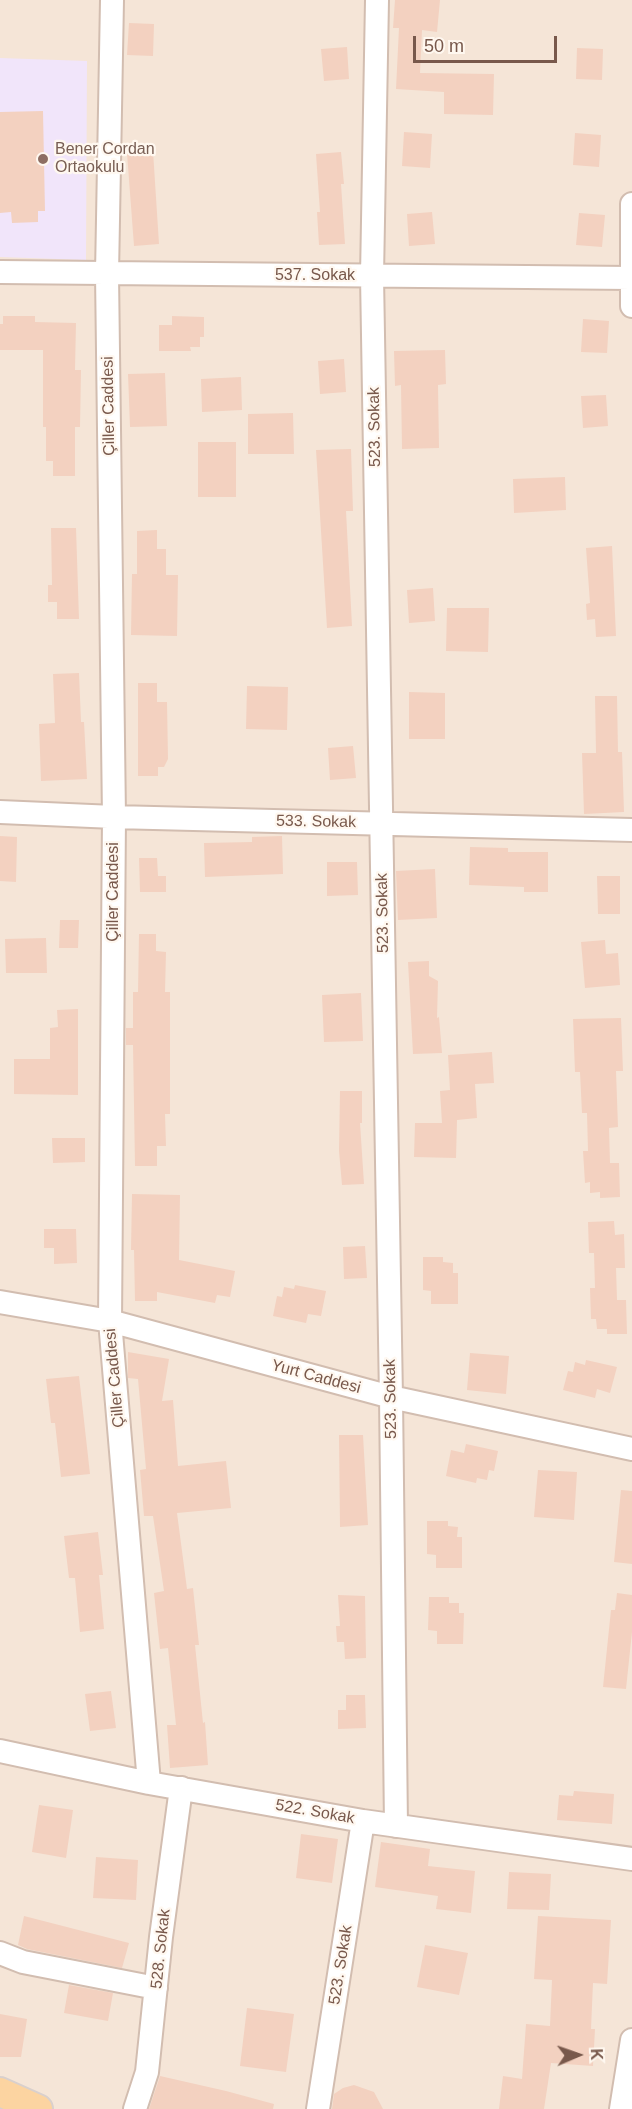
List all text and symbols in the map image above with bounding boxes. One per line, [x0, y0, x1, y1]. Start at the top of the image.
scale bar [416, 24, 560, 62]
text: 50 m [424, 36, 464, 56]
place label: Bener Cordan Ortaokulu [55, 140, 155, 178]
marker: Bener Cordan Ortaokulu [36, 152, 50, 166]
street label: 537. Sokak [275, 266, 355, 286]
street label: Çiller Caddesi [99, 356, 119, 456]
street label: 523. Sokak [365, 387, 385, 467]
street label: 533. Sokak [276, 812, 356, 832]
street label: Çiller Caddesi [104, 842, 124, 942]
street label: 523. Sokak [373, 873, 393, 953]
street label: Çiller Caddesi [101, 1328, 129, 1428]
street label: Yurt Caddesi [269, 1356, 363, 1398]
street label: 523. Sokak [381, 1359, 401, 1439]
street label: 522. Sokak [274, 1796, 356, 1828]
street label: 528. Sokak [147, 1908, 175, 1990]
street label: 523. Sokak [325, 1924, 357, 2006]
north arrow [548, 2025, 608, 2085]
text: K [588, 2048, 605, 2060]

